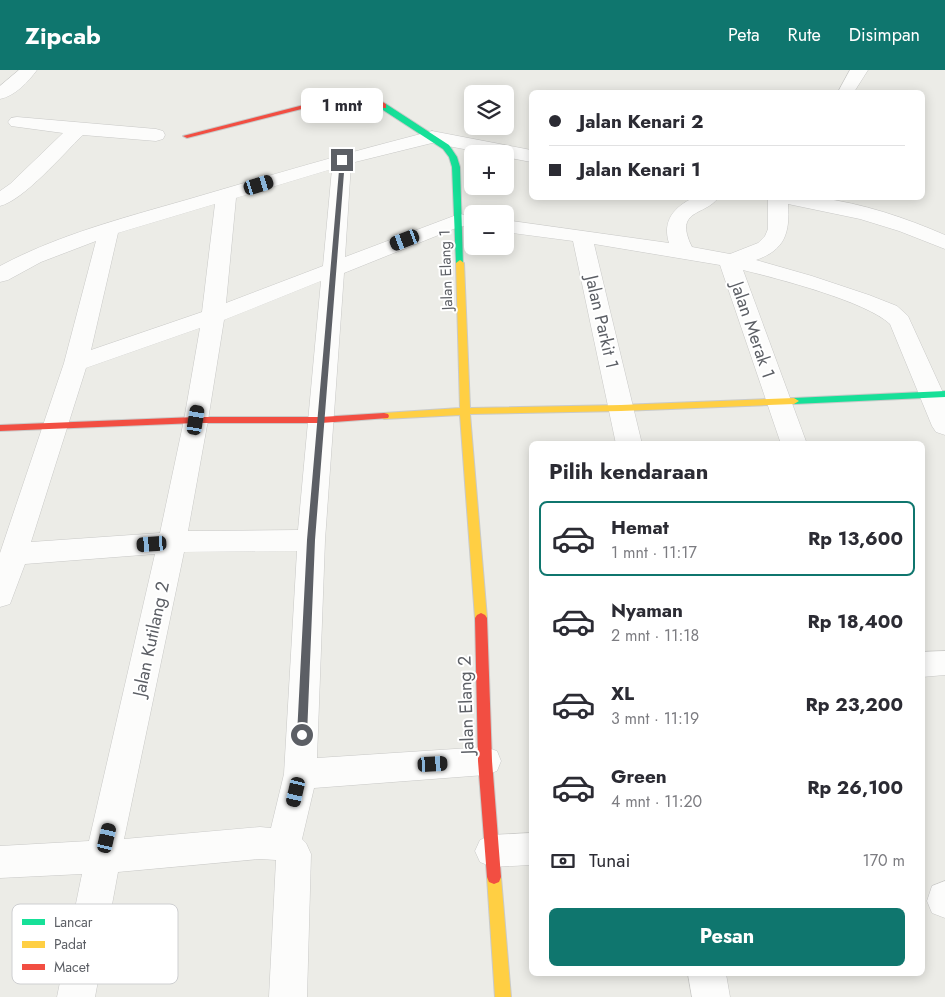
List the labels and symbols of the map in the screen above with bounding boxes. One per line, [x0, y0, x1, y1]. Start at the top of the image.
callout: 1 mnt [301, 88, 383, 122]
route end [331, 149, 353, 171]
car [242, 173, 275, 197]
car [388, 228, 421, 252]
street label: Jalan Elang 1 [434, 229, 458, 313]
street label: Jalan Parkit 1 [578, 271, 625, 371]
street label: Jalan Merak 1 [724, 276, 782, 382]
car [186, 404, 205, 436]
car [136, 535, 167, 553]
street label: Jalan Kutilang 2 [126, 579, 176, 701]
street label: Jalan Elang 2 [451, 655, 481, 757]
route start [291, 724, 313, 746]
car [417, 756, 448, 772]
car [285, 776, 306, 808]
car [96, 822, 117, 854]
legend [12, 904, 178, 984]
text: Lancar [54, 912, 93, 932]
text: Padat [54, 934, 87, 954]
text: Macet [54, 957, 90, 977]

